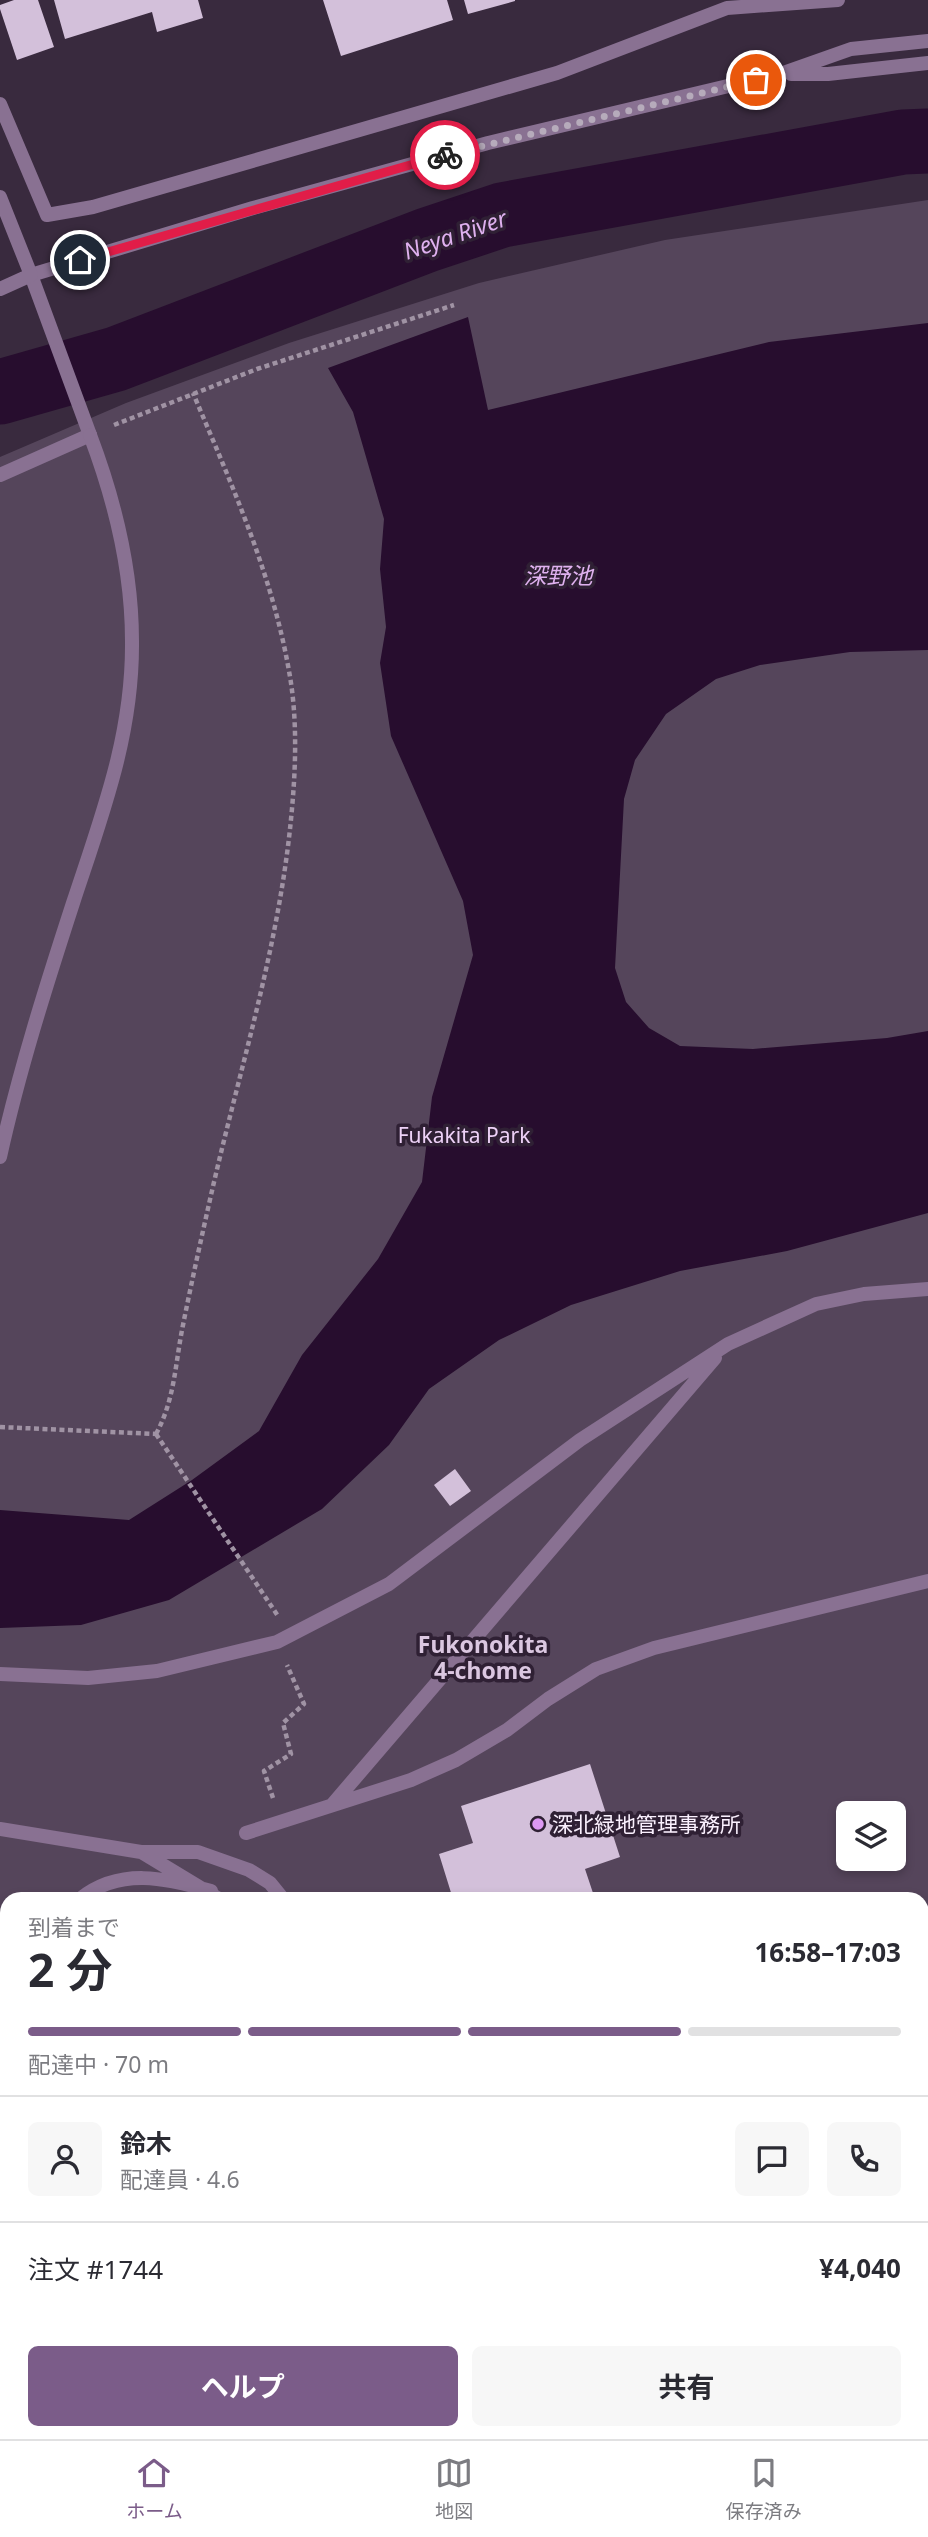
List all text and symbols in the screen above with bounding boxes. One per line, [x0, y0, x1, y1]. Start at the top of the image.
pin [726, 50, 786, 110]
icon: bag [737, 61, 775, 99]
courier [410, 120, 480, 190]
icon: bike [426, 136, 464, 174]
water label: Neya River [399, 201, 512, 267]
pin [50, 230, 110, 290]
icon: home [61, 241, 99, 279]
water label: 深野池 [524, 559, 595, 591]
park label: Fukakita Park [398, 1121, 531, 1149]
district label: Fukonokita 4-chome [418, 1628, 548, 1686]
map controls [836, 1801, 906, 1871]
button: layers [836, 1801, 906, 1871]
place label: 深北緑地管理事務所 [552, 1810, 741, 1838]
marker: 深北緑地管理事務所 [530, 1816, 546, 1832]
text: 到着まで [28, 1911, 120, 1943]
text: 16:58–17:03 [754, 1934, 901, 1970]
text: 2 分 [28, 1938, 112, 2000]
text: 配達中 · 70 m [28, 2048, 169, 2080]
button: person [28, 2122, 102, 2196]
button: chat [735, 2122, 809, 2196]
button: phone [827, 2122, 901, 2196]
text: 鈴木 [120, 2125, 172, 2161]
text: 配達員 · 4.6 [120, 2163, 240, 2195]
text: ¥4,040 [819, 2250, 901, 2286]
text: 注文 #1744 [28, 2251, 163, 2287]
button: ヘルプ [28, 2346, 458, 2426]
button: 共有 [472, 2346, 901, 2426]
tab: ホーム [126, 2454, 183, 2524]
tab: 地図 [435, 2454, 473, 2524]
tab: 保存済み [726, 2454, 802, 2524]

